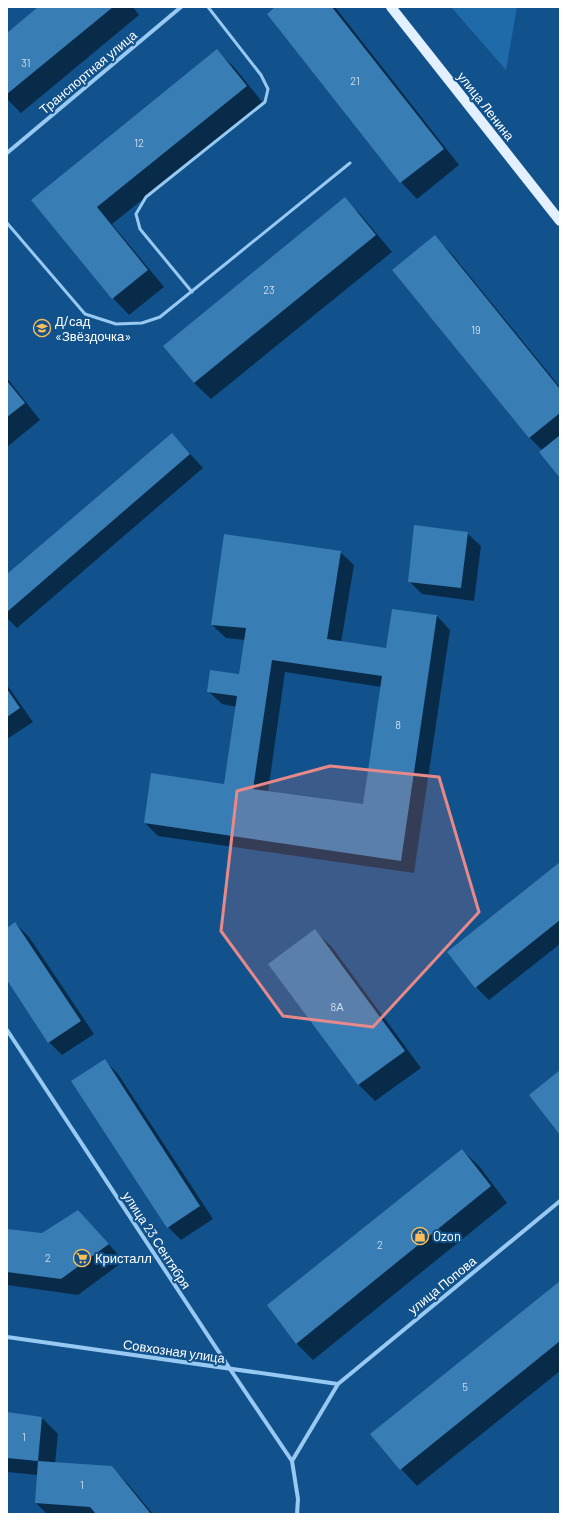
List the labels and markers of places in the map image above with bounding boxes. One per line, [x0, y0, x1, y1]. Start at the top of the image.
place label: Д/сад «Звёздочка» [55, 313, 131, 344]
school or university icon: Д/сад «Звёздочка» [32, 318, 52, 338]
shop icon: Ozon [410, 1226, 430, 1246]
place label: Ozon [433, 1228, 461, 1244]
supermarket icon: Кристалл [72, 1248, 92, 1268]
place label: Кристалл [95, 1250, 152, 1266]

